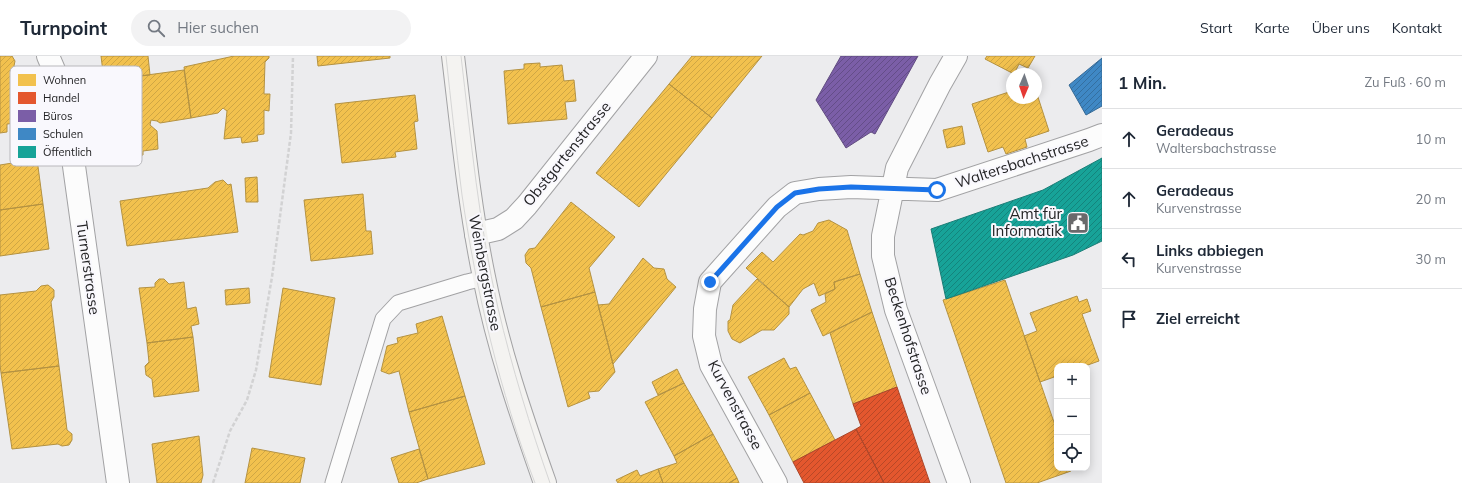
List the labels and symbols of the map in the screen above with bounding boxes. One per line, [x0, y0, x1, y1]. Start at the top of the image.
legend [10, 66, 142, 166]
north arrow [1006, 68, 1042, 104]
text: Wohnen [43, 73, 86, 87]
text: Handel [43, 91, 80, 105]
street label: Obstgartenstrasse [519, 98, 615, 210]
text: Büros [43, 109, 73, 123]
text: Schulen [43, 127, 83, 141]
street label: Waltersbachstrasse [953, 131, 1091, 192]
text: Öffentlich [43, 145, 92, 159]
route start [928, 181, 946, 199]
place label: Amt für Informatik [992, 204, 1063, 240]
public building icon: Amt für Informatik [1065, 210, 1091, 236]
street label: Weinbergstrasse [465, 213, 506, 333]
street label: Turnerstrasse [73, 220, 104, 316]
route end [701, 273, 719, 291]
street label: Beckenhofstrasse [881, 275, 936, 397]
street label: Kurvenstrasse [704, 357, 767, 453]

